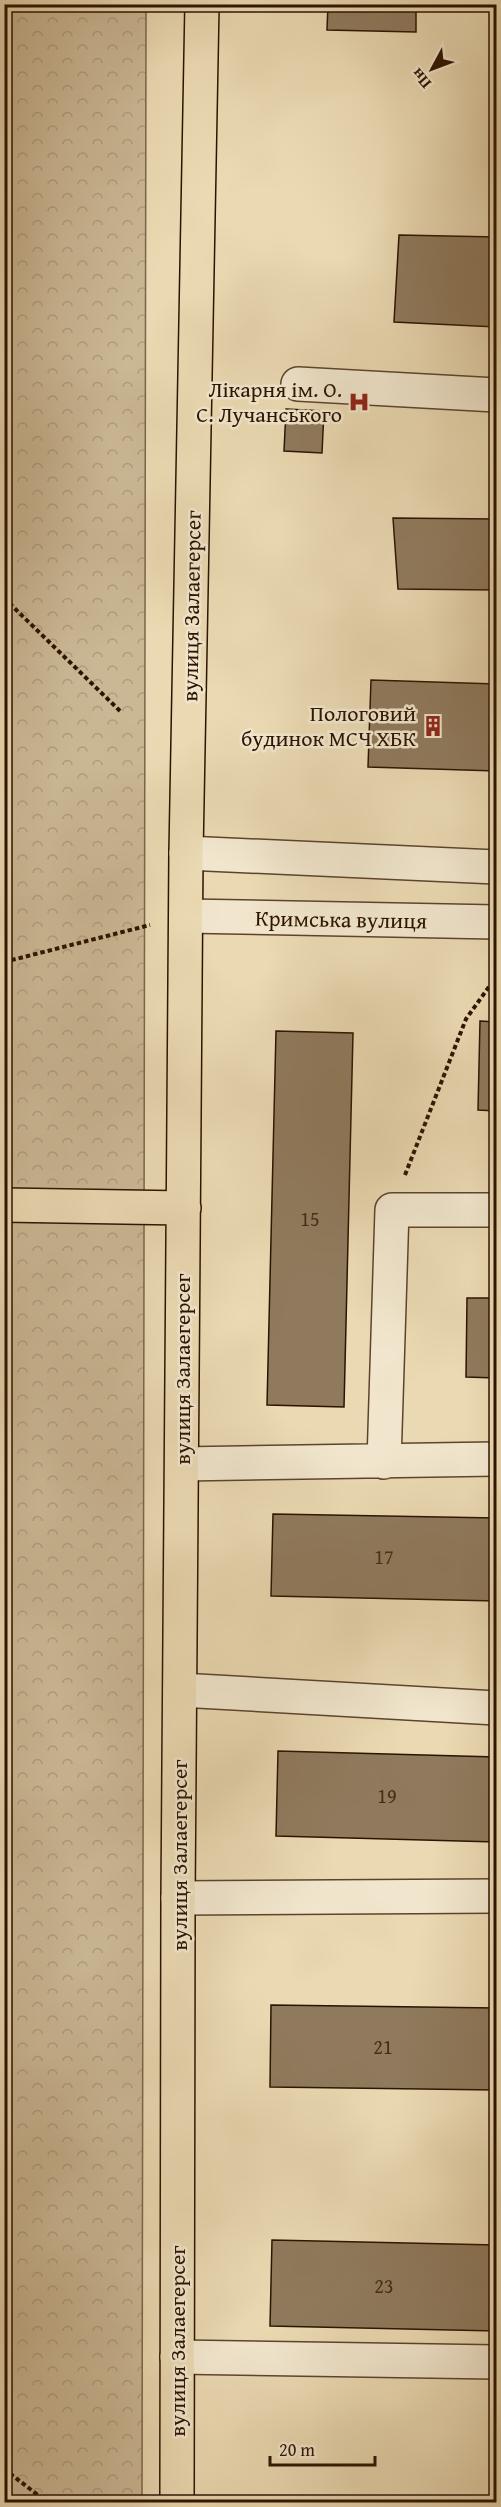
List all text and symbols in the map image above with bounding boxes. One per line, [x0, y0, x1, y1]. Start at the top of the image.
north arrow [402, 39, 462, 99]
text: Пн [405, 63, 436, 94]
place label: Лікарня ім. О. С. Лучанського [196, 373, 342, 430]
hospital icon: Лікарня ім. О. С. Лучанського [347, 390, 371, 414]
street label: вулиця Залаегерсег [173, 509, 209, 702]
place label: Пологовий будинок МСЧ ХБК [241, 697, 416, 754]
building icon: Пологовий будинок МСЧ ХБК [421, 714, 445, 738]
street label: Кримська вулиця [255, 902, 427, 936]
house number: 15 [300, 1204, 320, 1233]
street label: вулиця Залаегерсег [166, 1273, 198, 1465]
house number: 17 [374, 1542, 394, 1571]
street label: вулиця Залаегерсег [163, 1759, 195, 1951]
house number: 19 [377, 1781, 397, 1810]
house number: 21 [373, 2032, 393, 2061]
street label: вулиця Залаегерсег [161, 2245, 193, 2437]
house number: 23 [374, 2271, 394, 2300]
scale bar [270, 2429, 375, 2467]
text: 20 m [279, 2436, 315, 2463]

